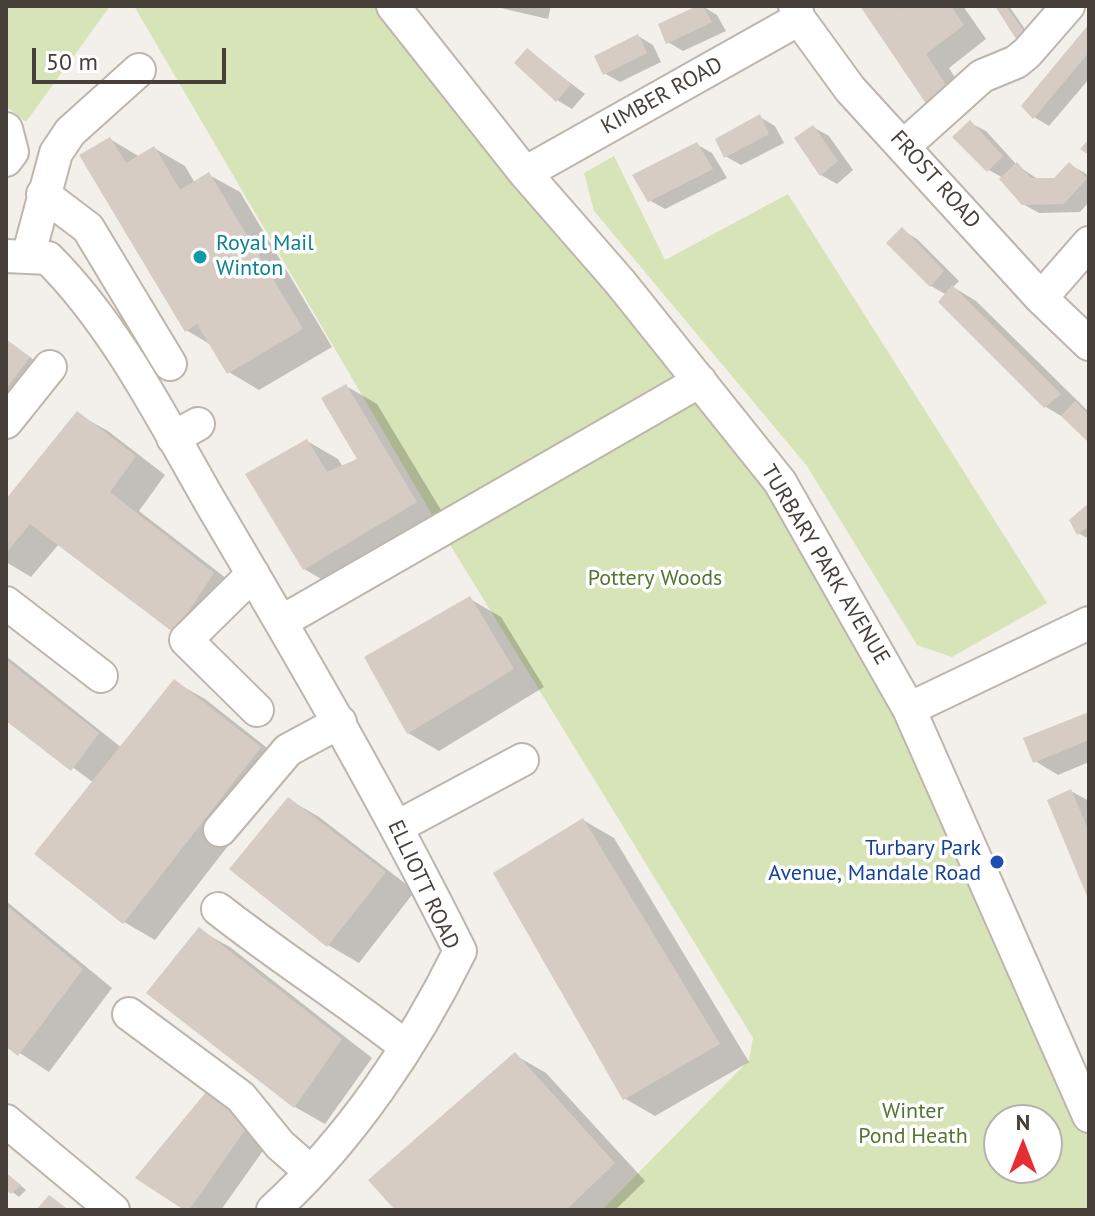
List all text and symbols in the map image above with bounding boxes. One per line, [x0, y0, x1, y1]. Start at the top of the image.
scale bar [36, 32, 230, 82]
text: 50 m [46, 46, 98, 77]
street label: KIMBER ROAD [597, 52, 727, 140]
street label: FROST ROAD [884, 126, 986, 234]
place label: Royal Mail Winton [216, 231, 314, 282]
marker: Royal Mail Winton [191, 248, 209, 266]
street label: TURBARY PARK AVENUE [755, 460, 895, 670]
park label: Pottery Woods [588, 566, 722, 592]
street label: ELLIOTT ROAD [382, 816, 464, 954]
place label: Turbary Park Avenue, Mandale Road [768, 836, 981, 888]
marker: Turbary Park Avenue, Mandale Road [988, 853, 1006, 871]
park label: Winter Pond Heath [858, 1099, 968, 1150]
north arrow [983, 1104, 1063, 1184]
text: N [1016, 1108, 1030, 1136]

